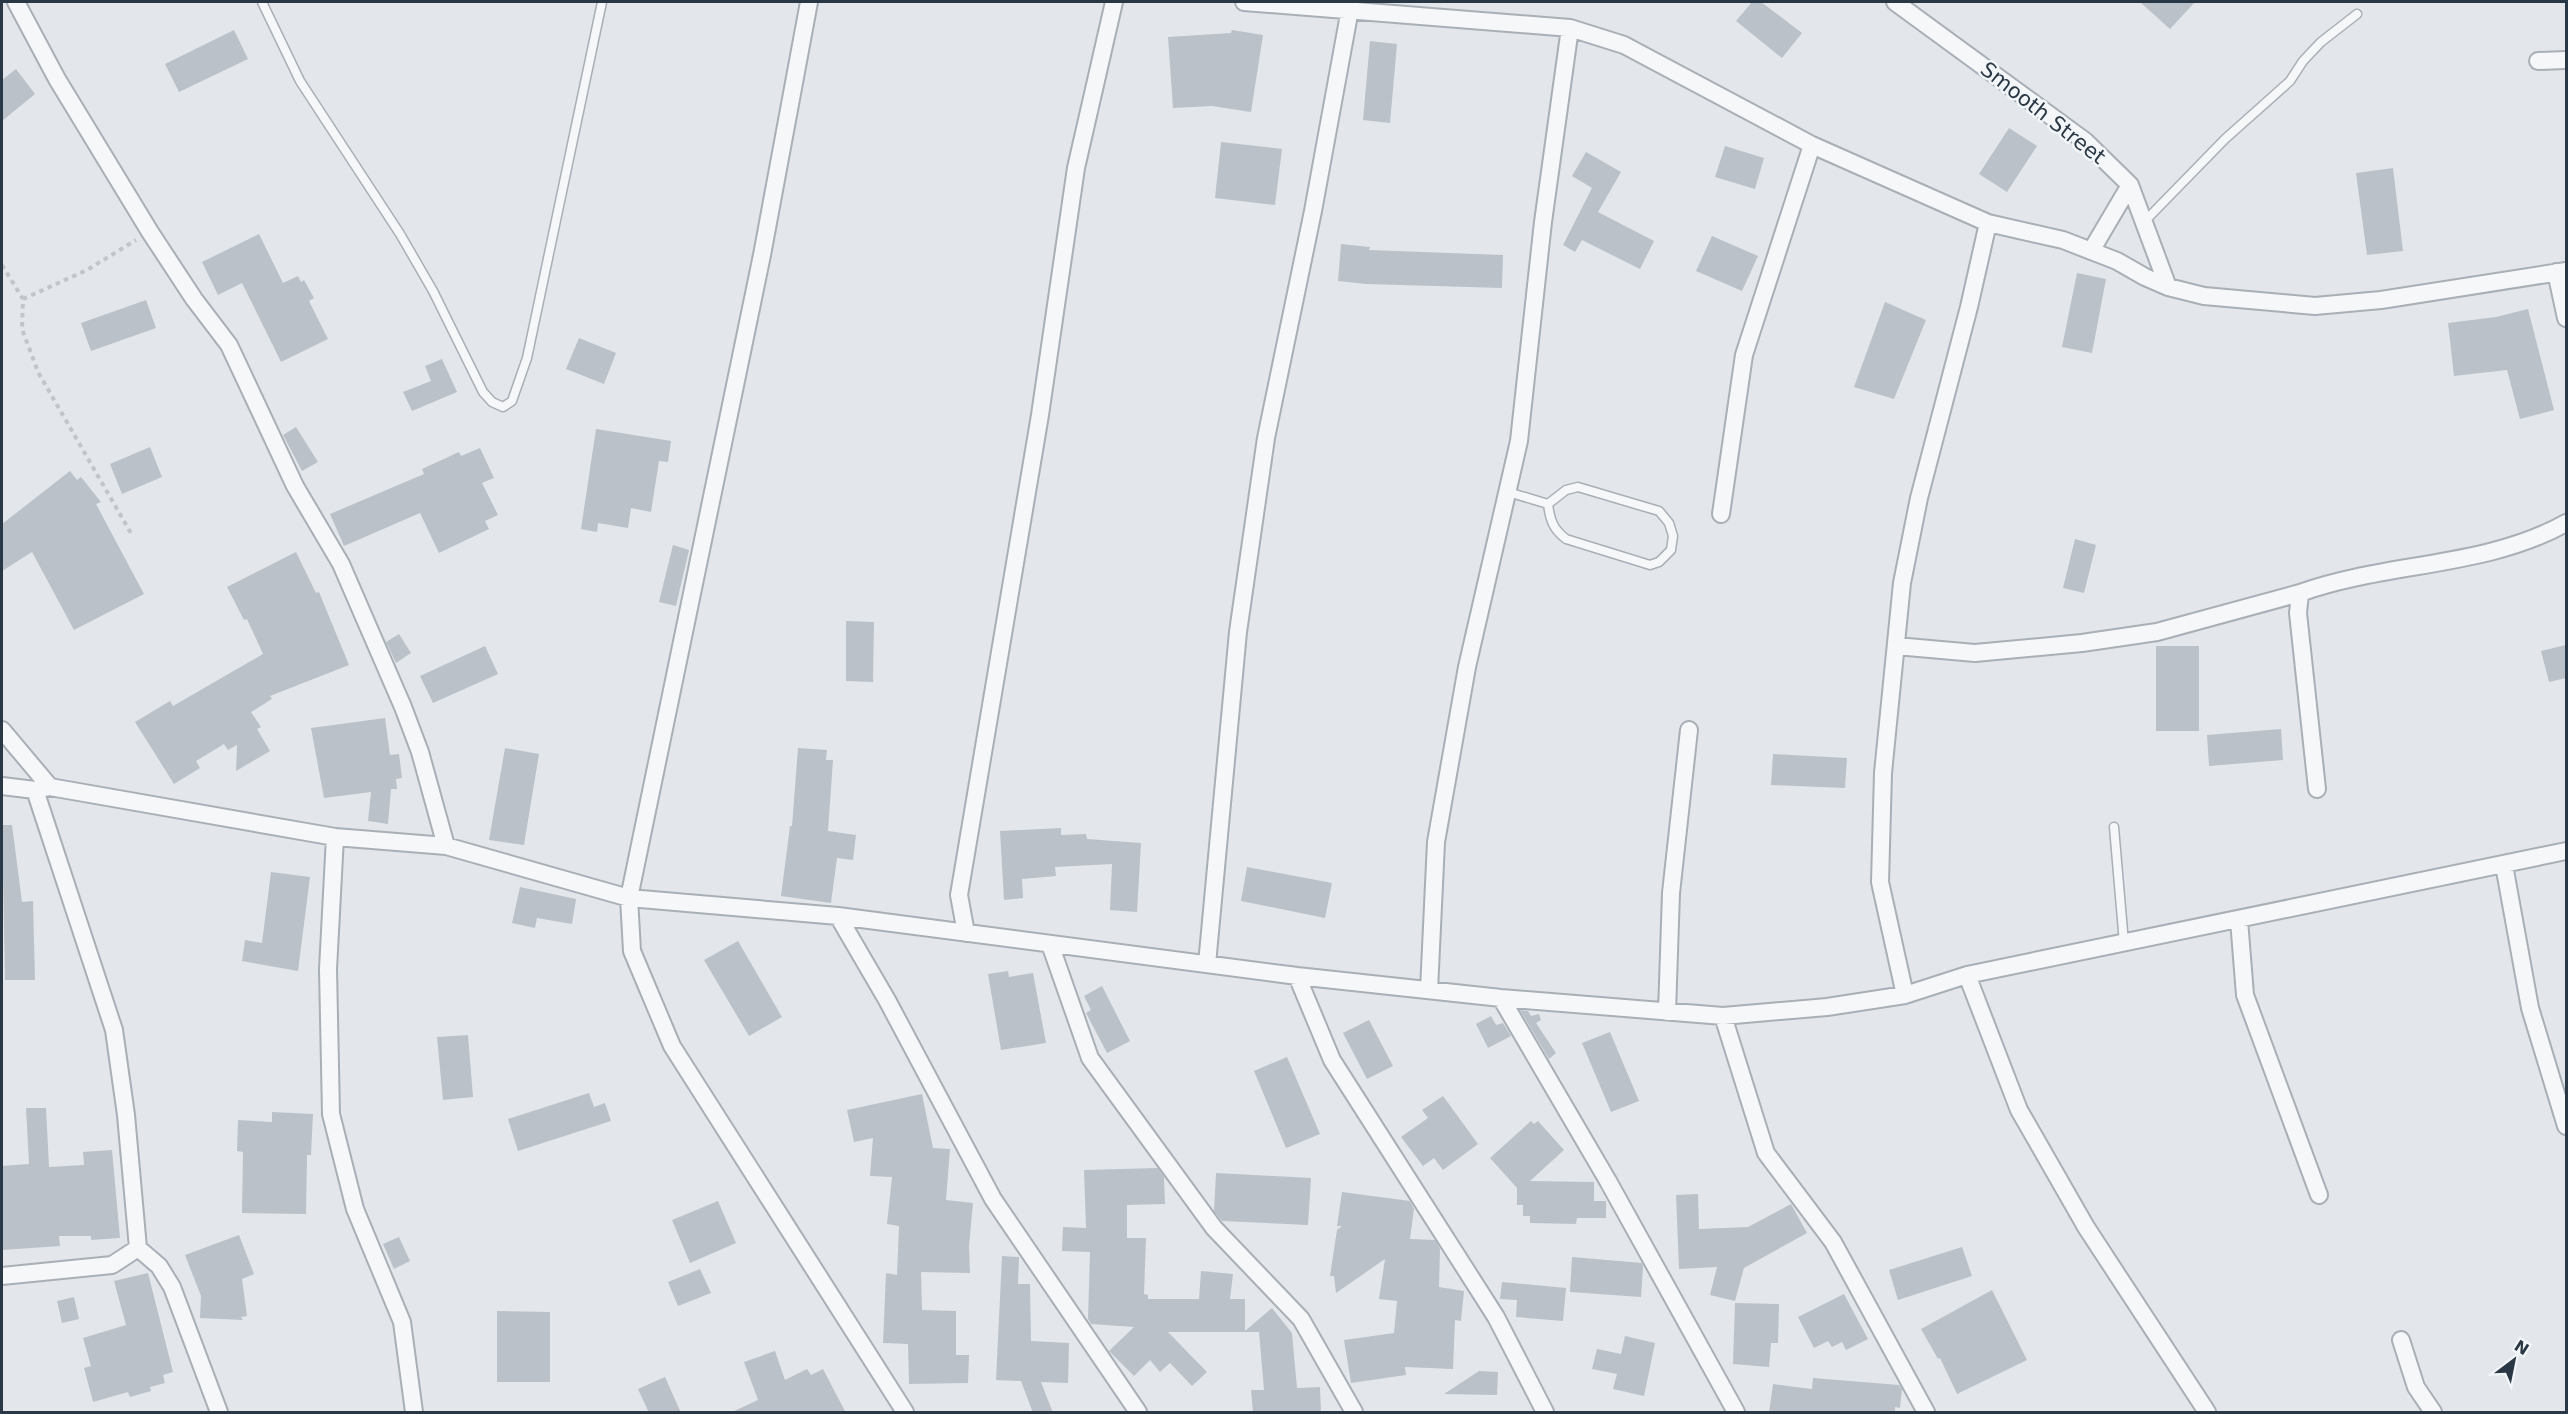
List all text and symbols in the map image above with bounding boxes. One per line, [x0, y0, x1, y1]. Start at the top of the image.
street label: Smooth Street [1976, 57, 2110, 169]
north arrow [2484, 1330, 2544, 1390]
text: N [2511, 1336, 2532, 1359]

